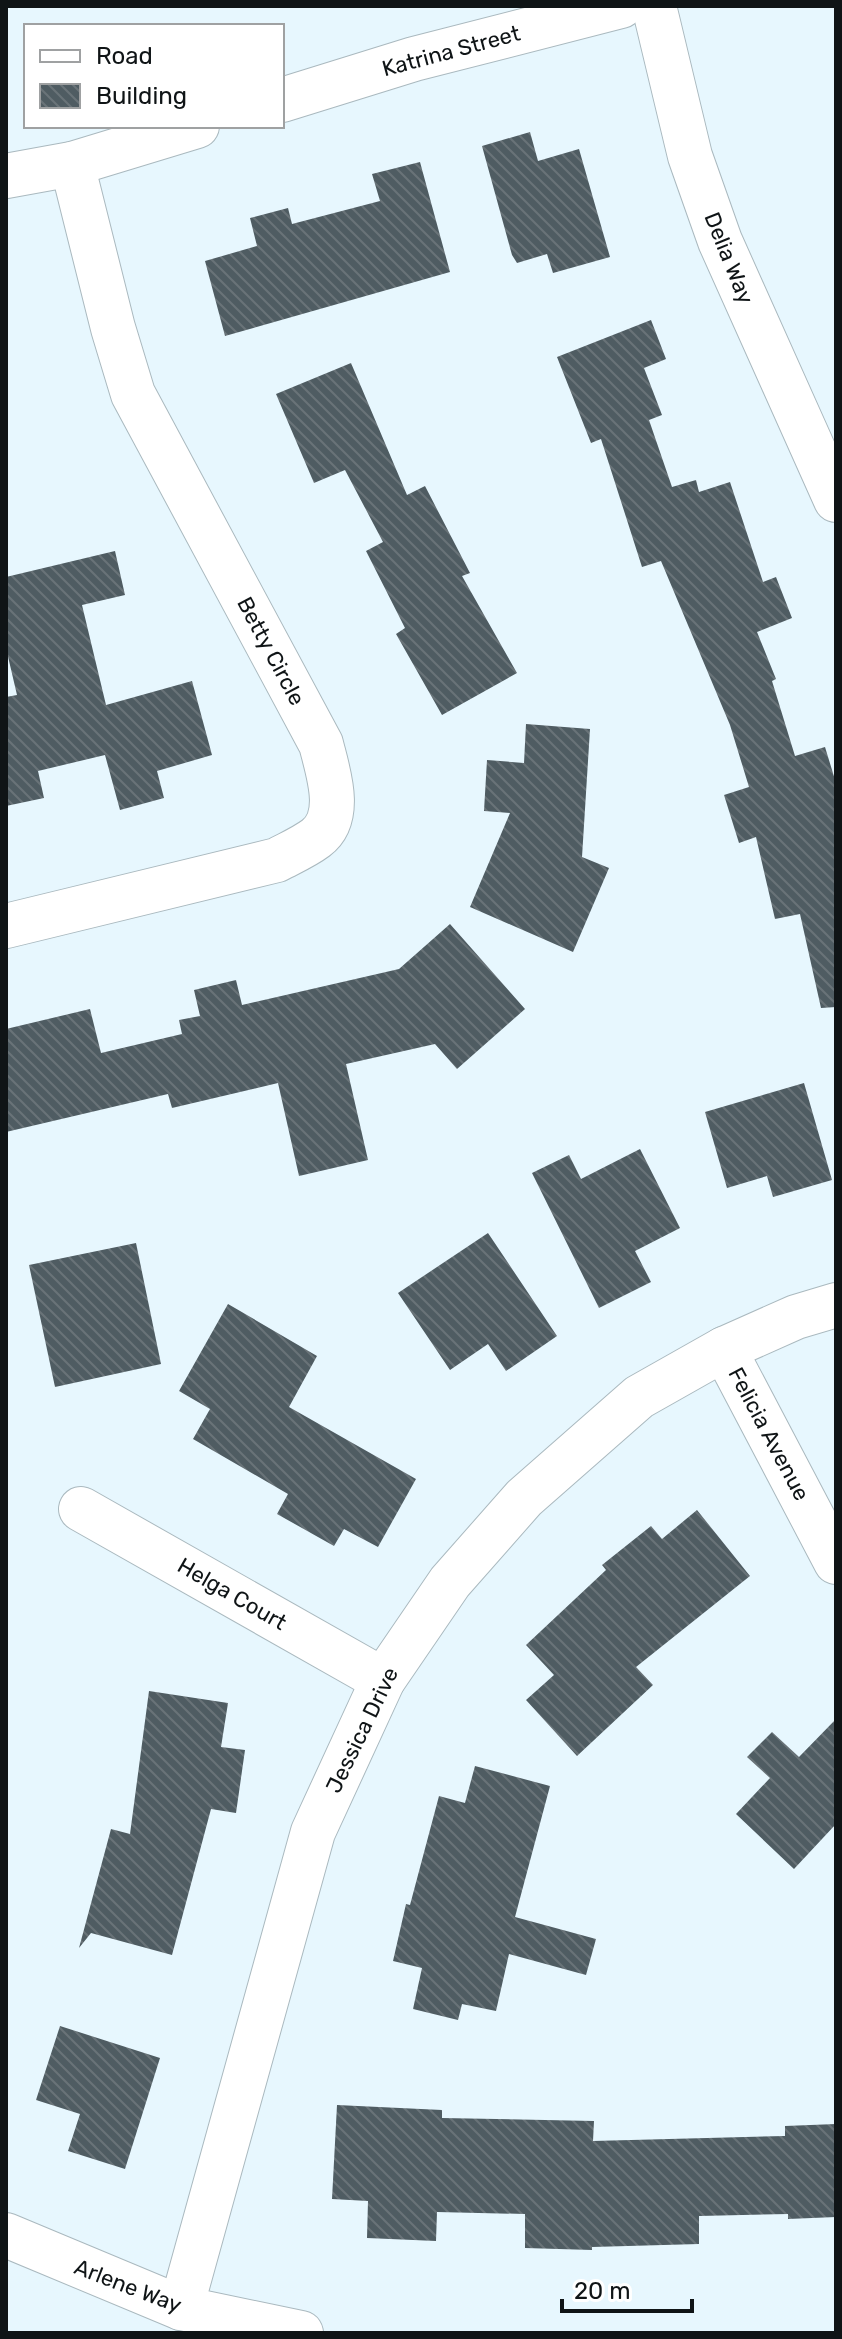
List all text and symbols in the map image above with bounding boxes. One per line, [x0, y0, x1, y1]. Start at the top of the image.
street label: Katrina Street [379, 20, 523, 82]
legend [24, 24, 284, 128]
text: Road [96, 42, 153, 70]
text: Building [96, 82, 187, 110]
street label: Delia Way [698, 208, 760, 308]
street label: Betty Circle [231, 592, 311, 710]
street label: Felicia Avenue [723, 1363, 815, 1505]
street label: Helga Court [173, 1552, 292, 1636]
street label: Jessica Drive [320, 1663, 404, 1797]
street label: Arlene Way [71, 2253, 185, 2319]
scale bar [562, 2263, 692, 2313]
text: 20 m [574, 2277, 631, 2305]

